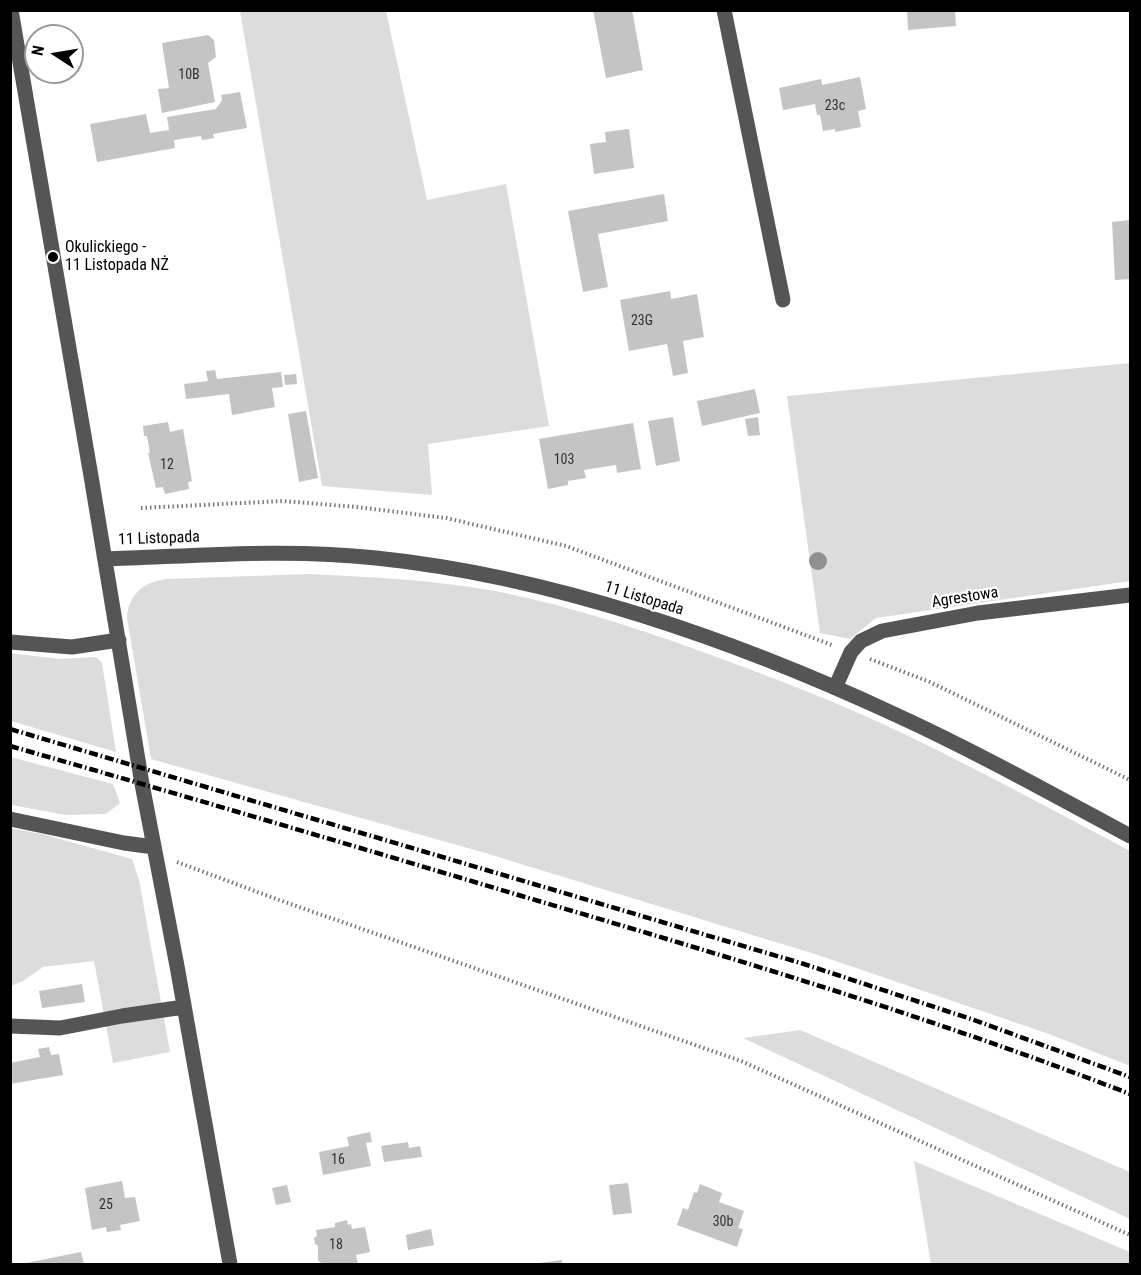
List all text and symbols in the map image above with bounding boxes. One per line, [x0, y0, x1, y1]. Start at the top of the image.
north arrow [24, 24, 84, 84]
text: N [28, 44, 48, 57]
house number: 10B [178, 67, 200, 83]
house number: 23c [825, 98, 845, 114]
place label: Okulickiego - 11 Listopada NŻ [65, 238, 169, 276]
marker: Okulickiego - 11 Listopada NŻ [46, 250, 60, 264]
house number: 23G [631, 313, 653, 329]
house number: 103 [554, 452, 574, 468]
house number: 12 [160, 457, 174, 473]
street label: 11 Listopada [118, 528, 200, 550]
street label: 11 Listopada [602, 578, 686, 620]
street label: Agrestowa [930, 583, 1000, 613]
house number: 16 [331, 1152, 345, 1168]
house number: 25 [99, 1197, 113, 1213]
house number: 30b [713, 1214, 733, 1230]
house number: 18 [329, 1237, 343, 1253]

